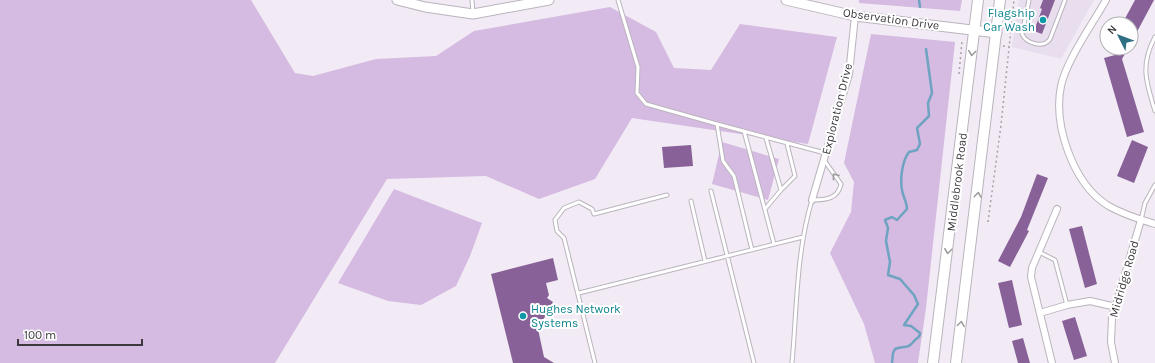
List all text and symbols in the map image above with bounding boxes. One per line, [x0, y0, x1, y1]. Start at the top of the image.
street label: Observation Drive [842, 5, 940, 33]
place label: Flagship Car Wash [983, 6, 1035, 34]
marker: Flagship Car Wash [1038, 15, 1048, 25]
north arrow [1099, 16, 1139, 56]
text: N [1104, 22, 1119, 37]
one-way arrow [968, 50, 977, 56]
street label: Exploration Drive [819, 62, 855, 156]
street label: Middlebrook Road [944, 132, 970, 232]
one-way arrow [833, 173, 840, 180]
one-way arrow [973, 192, 982, 198]
street label: Midridge Road [1106, 239, 1142, 319]
one-way arrow [944, 248, 953, 254]
place label: Hughes Network Systems [531, 302, 621, 330]
marker: Hughes Network Systems [518, 311, 528, 321]
scale bar [18, 321, 142, 347]
one-way arrow [956, 321, 965, 327]
text: 100 m [24, 328, 56, 342]

